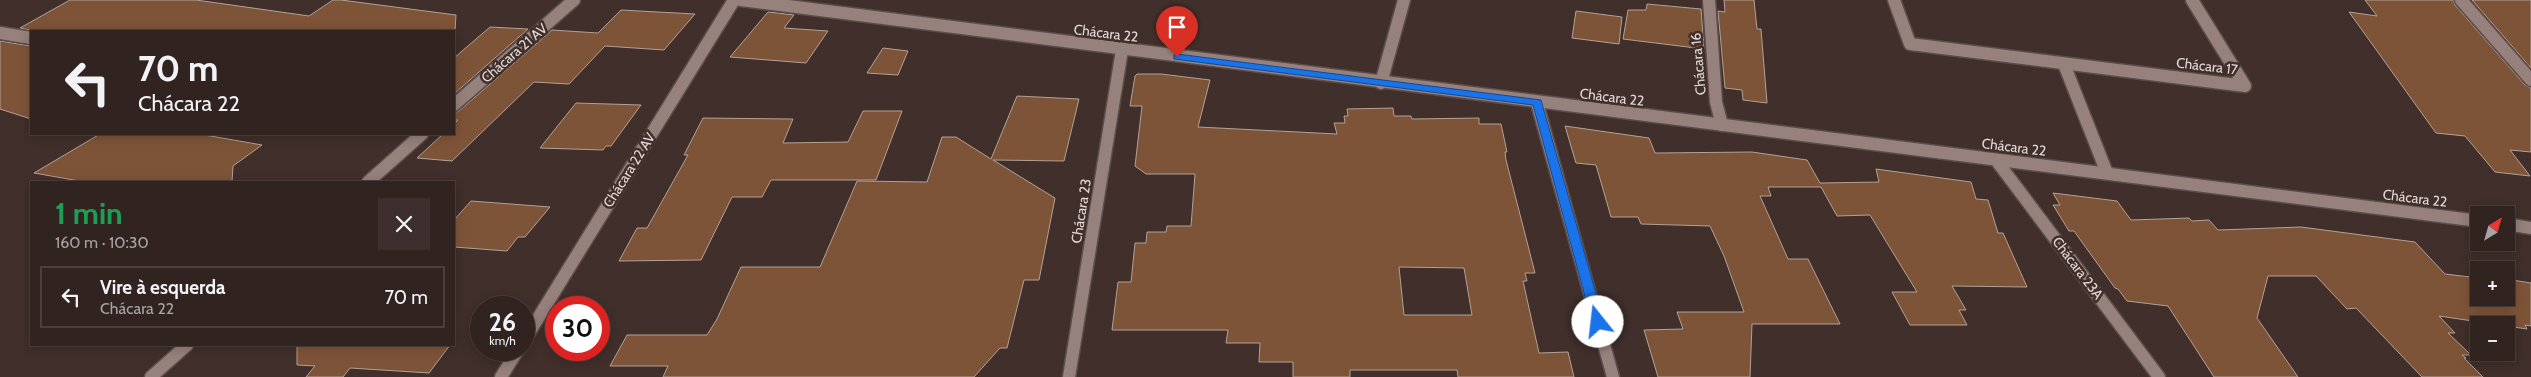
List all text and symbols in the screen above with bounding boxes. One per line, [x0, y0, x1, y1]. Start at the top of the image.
pin [1156, 6, 1198, 57]
icon: arrive [1163, 13, 1191, 41]
street label: Chácara 21 AV [477, 19, 551, 87]
street label: Chácara 22 [1073, 20, 1139, 46]
street label: Chácara 16 [1686, 32, 1710, 96]
text: 70 m [138, 47, 219, 90]
icon: left [55, 50, 120, 115]
street label: Chácara 17 [2175, 53, 2239, 79]
street label: Chácara 22 [1579, 84, 1645, 110]
text: Chácara 22 [138, 90, 240, 117]
street label: Chácara 22 AV [599, 129, 659, 211]
street label: Chácara 22 [1981, 134, 2047, 160]
street label: Chácara 23 [1067, 177, 1095, 245]
street label: Chácara 22 [2382, 185, 2448, 211]
text: 1 min [55, 195, 123, 232]
button: close [378, 198, 430, 250]
north arrow [2470, 206, 2515, 251]
map controls [2470, 206, 2515, 361]
text: 160 m · 10:30 [55, 233, 149, 252]
street label: Chácara 23A [2049, 233, 2108, 303]
button: + [2470, 261, 2515, 306]
text: Vire à esquerda [100, 276, 226, 299]
icon: left [57, 283, 85, 311]
text: 70 m [384, 286, 428, 309]
position arrow [1571, 295, 1623, 347]
speed limit sign: 30 [545, 296, 610, 361]
text: Chácara 22 [100, 299, 174, 318]
text: 26 [489, 307, 516, 337]
button: − [2470, 316, 2515, 361]
text: km/h [489, 333, 516, 348]

